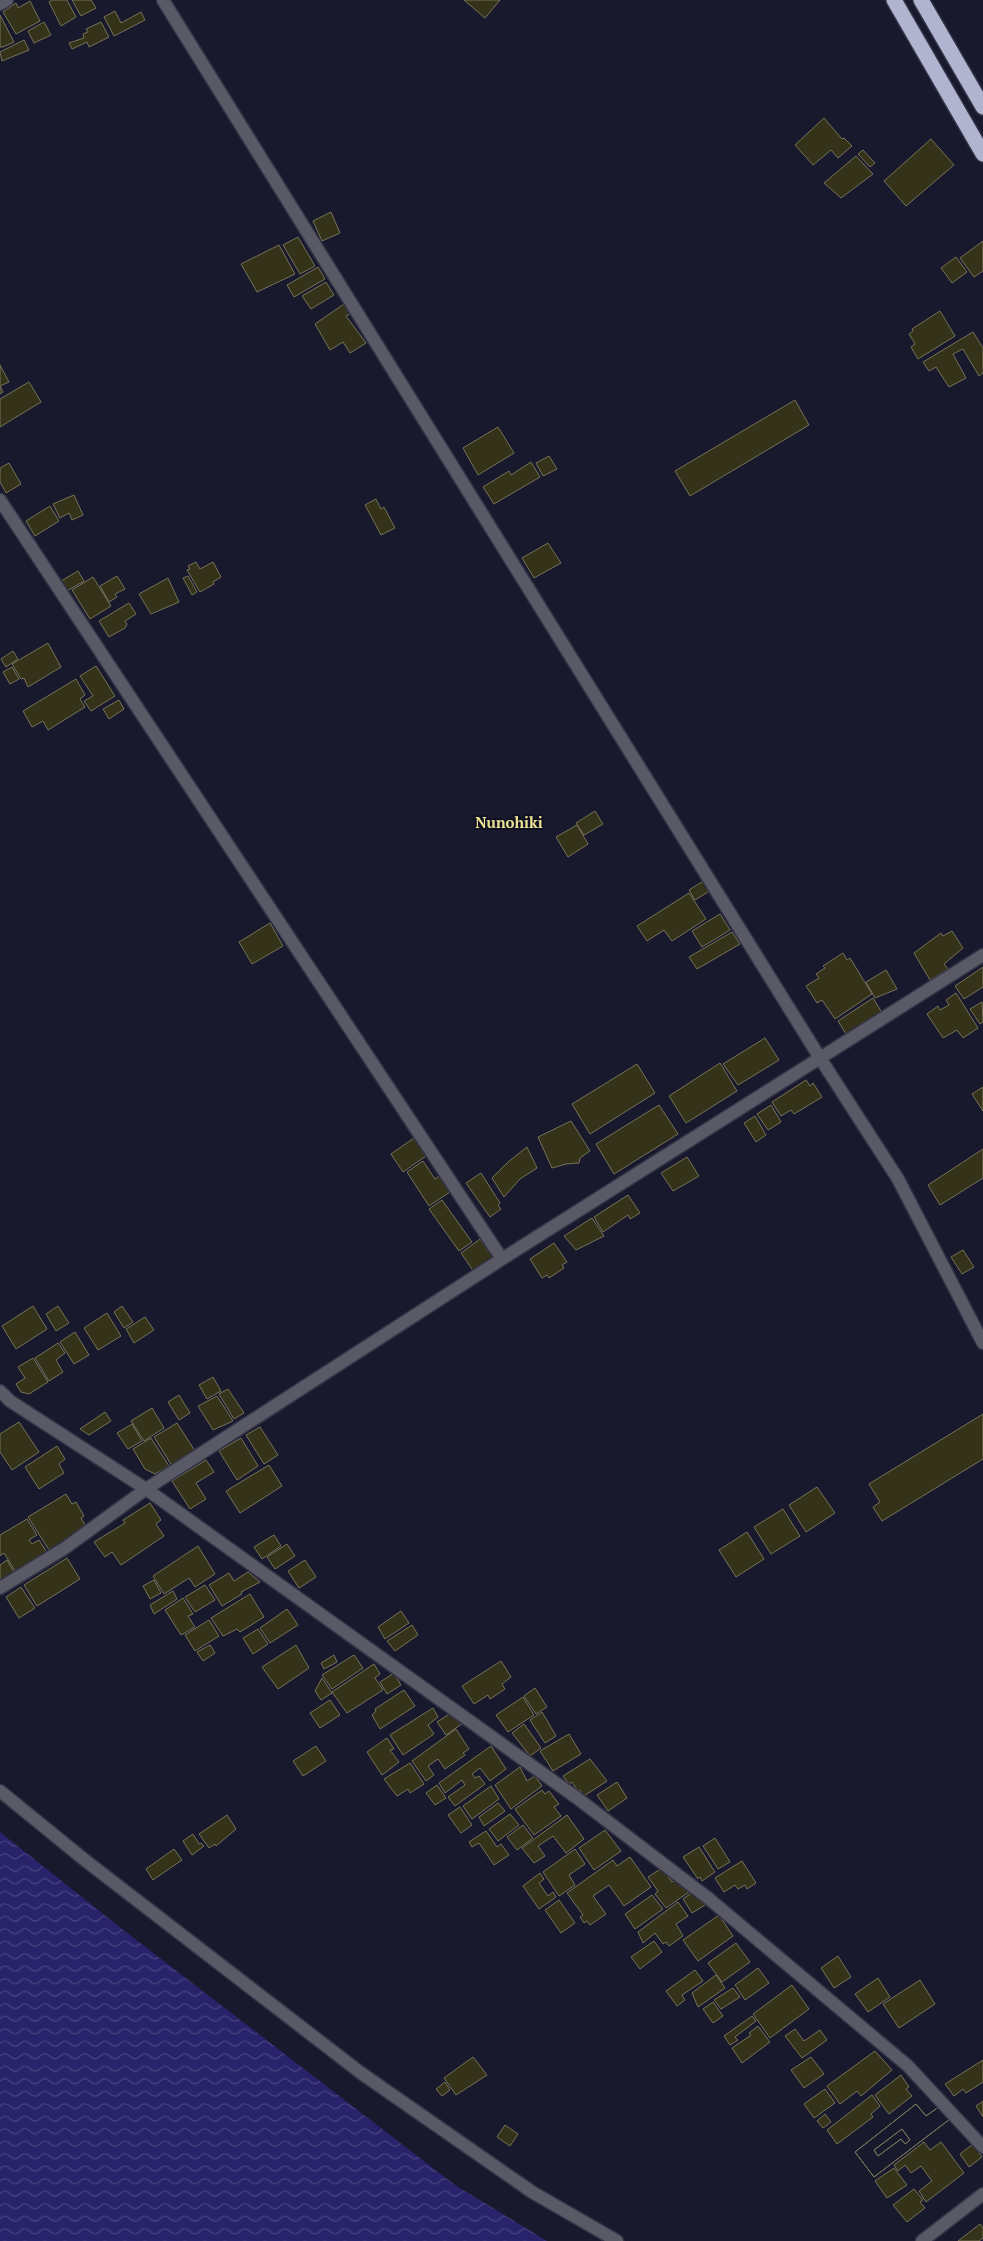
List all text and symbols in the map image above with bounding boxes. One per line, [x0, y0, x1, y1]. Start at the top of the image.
district label: Nunohiki [475, 812, 543, 832]

